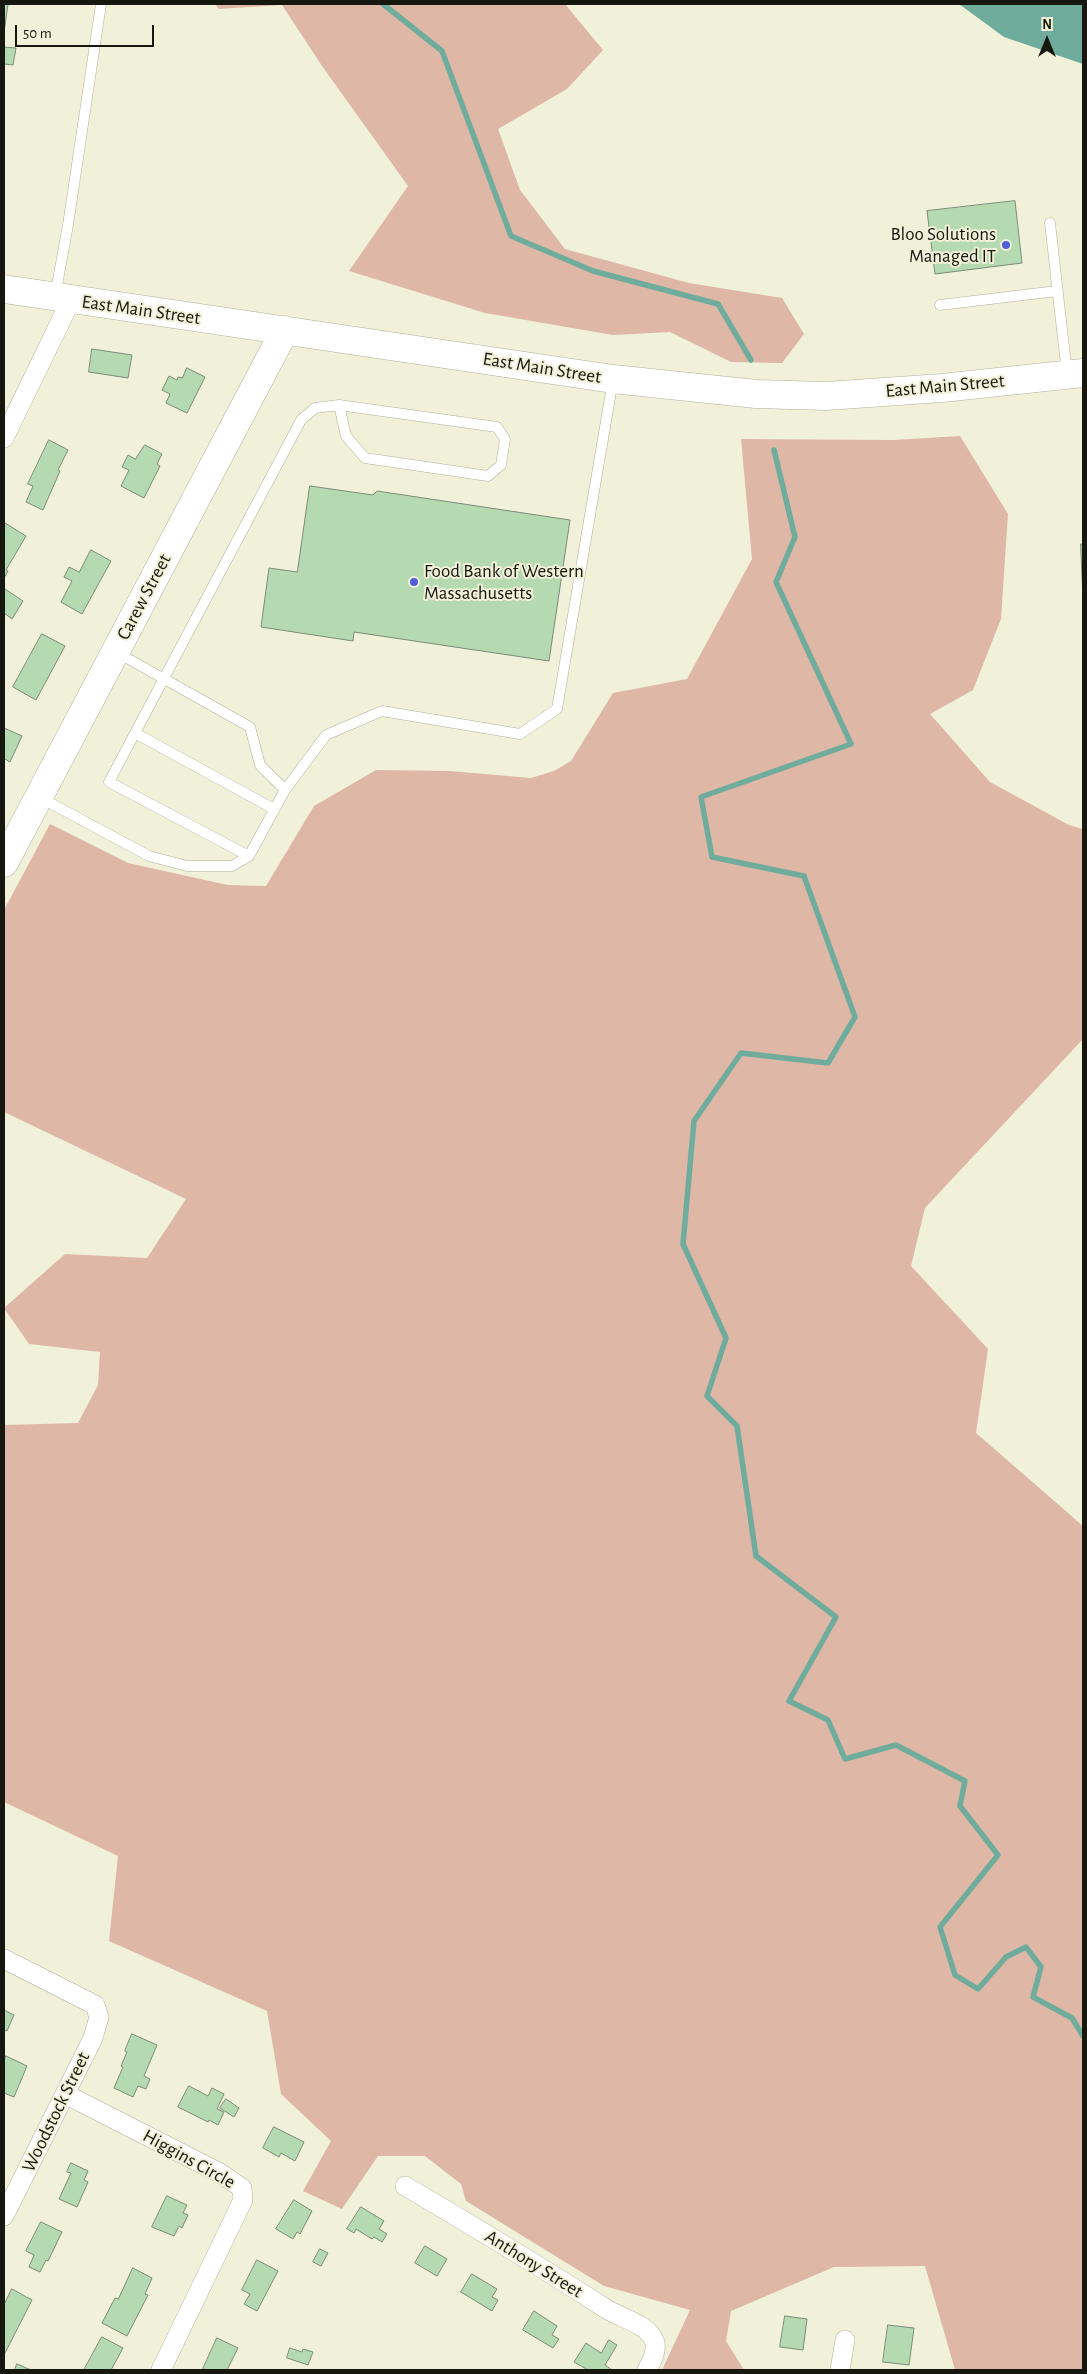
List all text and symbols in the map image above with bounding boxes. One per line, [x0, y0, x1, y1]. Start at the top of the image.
scale bar [18, 15, 156, 47]
north arrow [1022, 15, 1072, 65]
text: N [1042, 18, 1052, 32]
text: 50 m [23, 26, 52, 41]
place label: Bloo Solutions Managed IT [890, 223, 996, 267]
marker: Bloo Solutions Managed IT [1000, 239, 1012, 251]
street label: East Main Street [80, 290, 202, 330]
street label: East Main Street [481, 347, 603, 389]
street label: East Main Street [884, 369, 1006, 403]
street label: Carew Street [112, 550, 176, 644]
place label: Food Bank of Western Massachusetts [424, 560, 584, 604]
marker: Food Bank of Western Massachusetts [408, 576, 420, 588]
street label: Woodstock Street [17, 2048, 95, 2176]
street label: Higgins Circle [139, 2124, 239, 2194]
street label: Anthony Street [481, 2225, 587, 2303]

